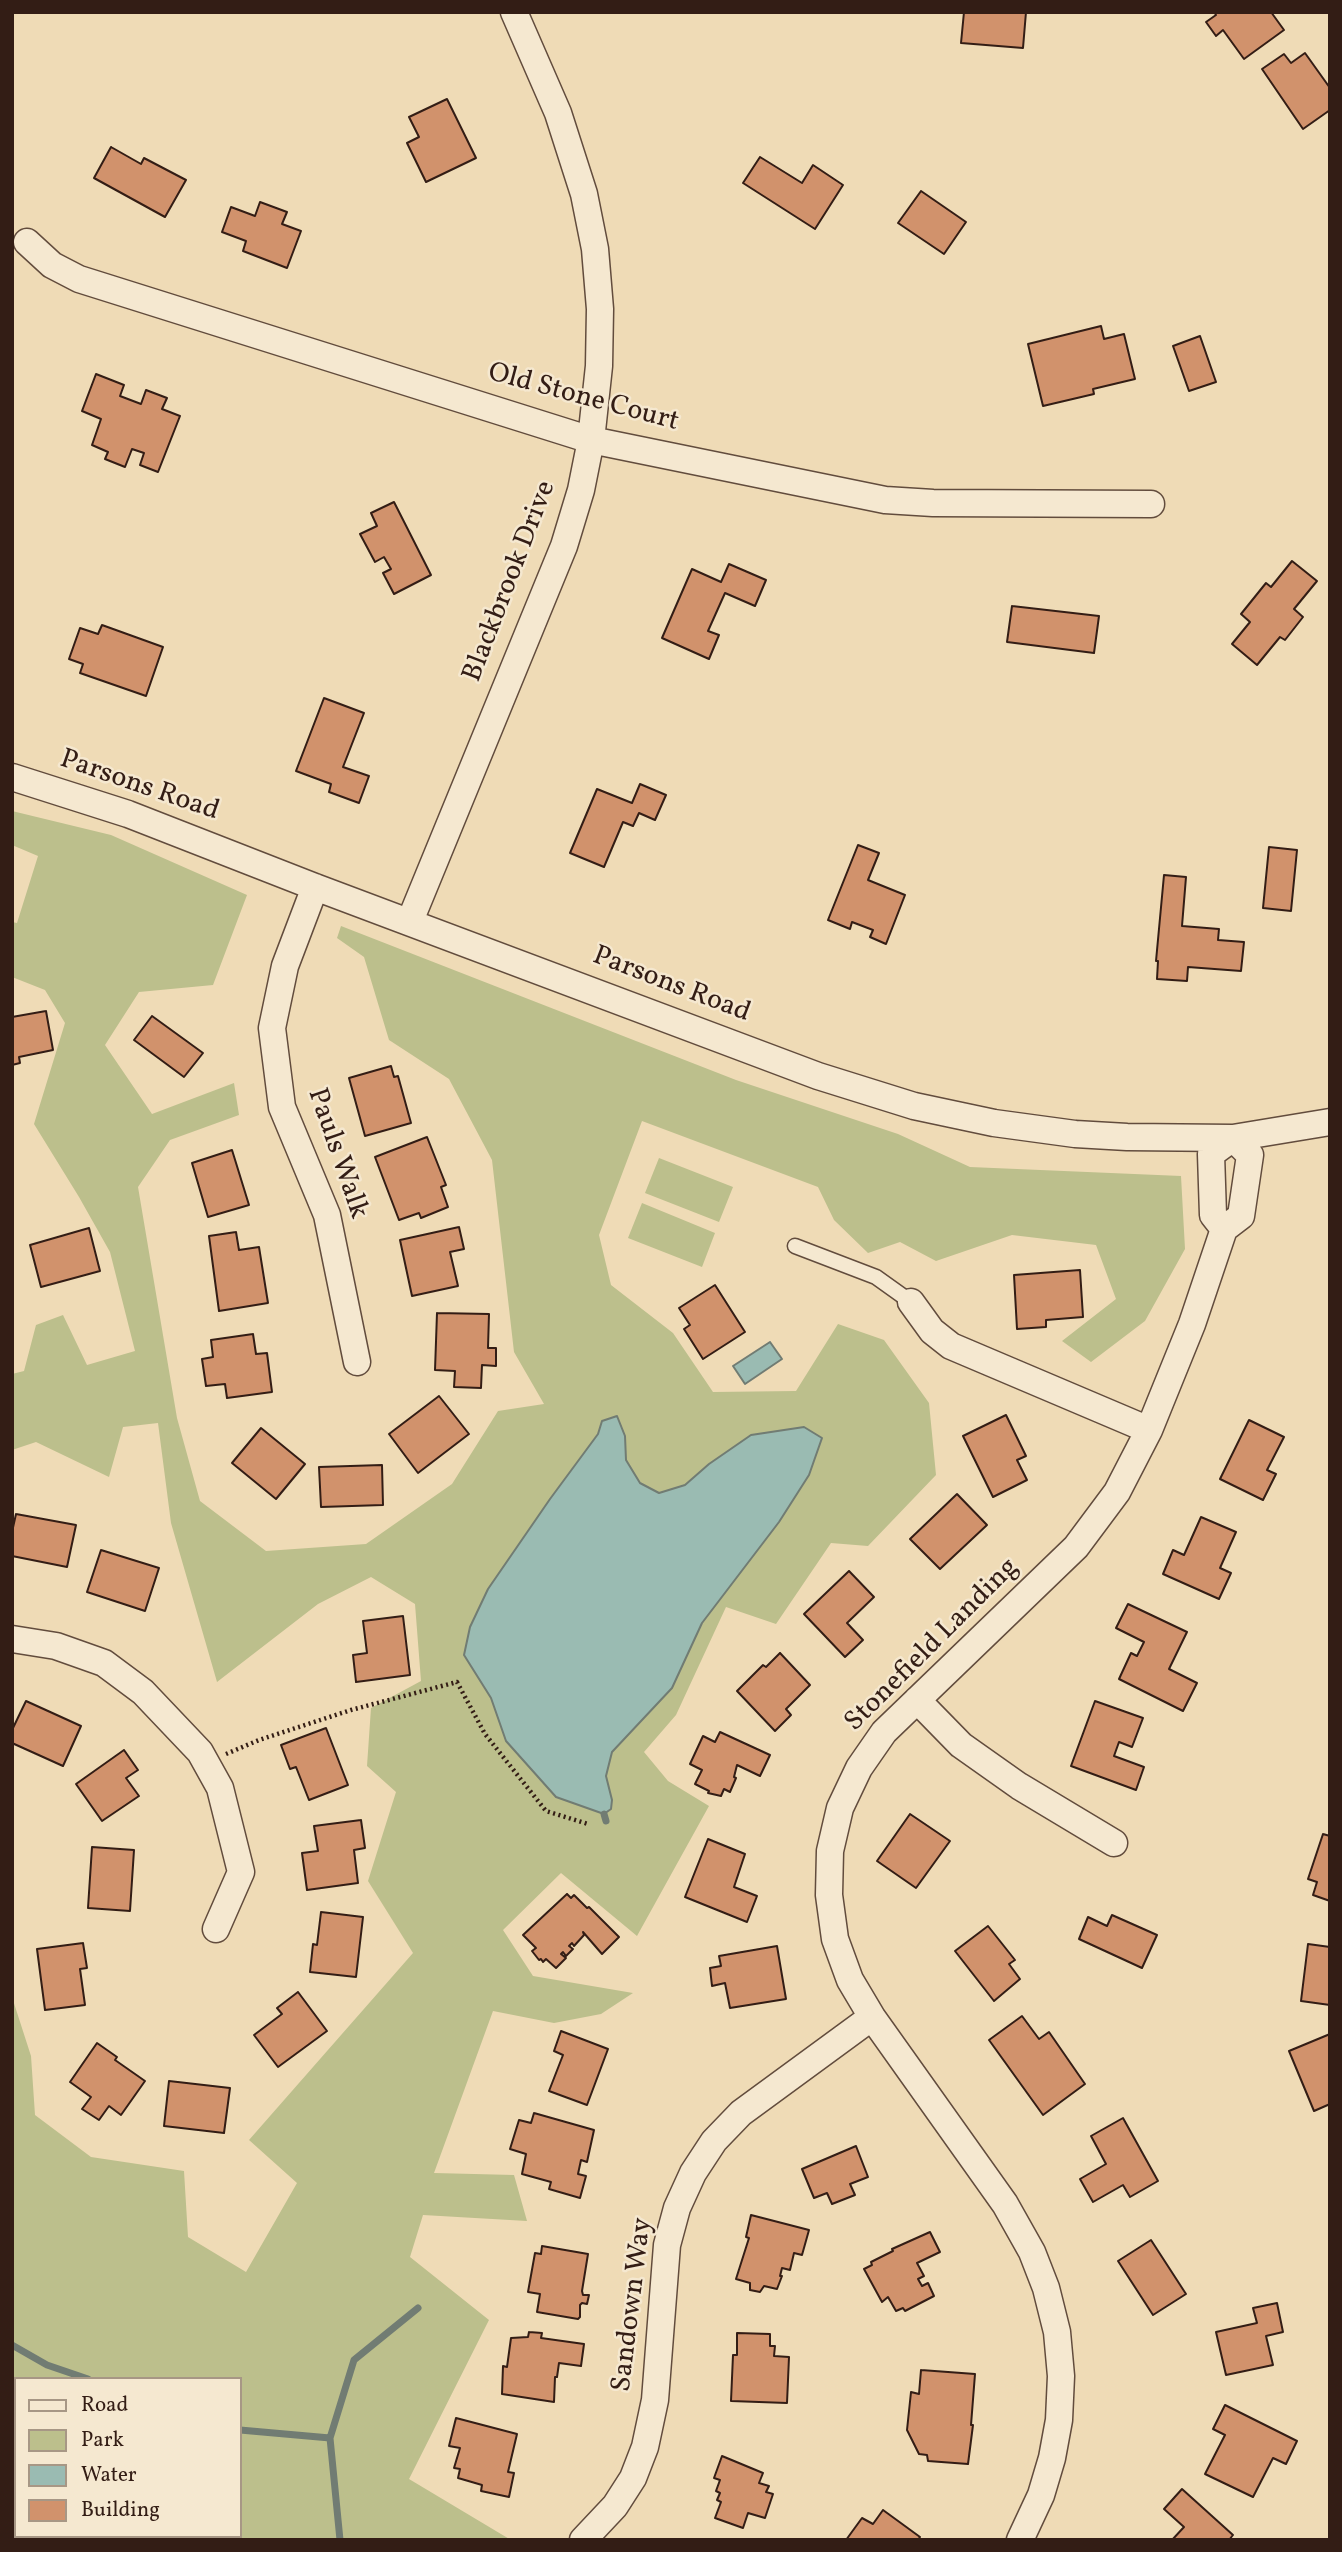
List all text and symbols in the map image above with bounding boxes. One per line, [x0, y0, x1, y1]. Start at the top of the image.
street label: Old Stone Court [484, 357, 682, 441]
street label: Blackbrook Drive [457, 477, 565, 687]
street label: Parsons Road [55, 744, 223, 830]
street label: Parsons Road [587, 941, 755, 1031]
street label: Pauls Walk [298, 1084, 374, 1224]
street label: Stonefield Landing [839, 1552, 1027, 1740]
street label: Sandown Way [607, 2216, 661, 2394]
legend [14, 2377, 242, 2538]
text: Road [81, 2391, 128, 2420]
text: Park [81, 2426, 124, 2455]
text: Water [81, 2461, 137, 2490]
text: Building [81, 2496, 160, 2525]

